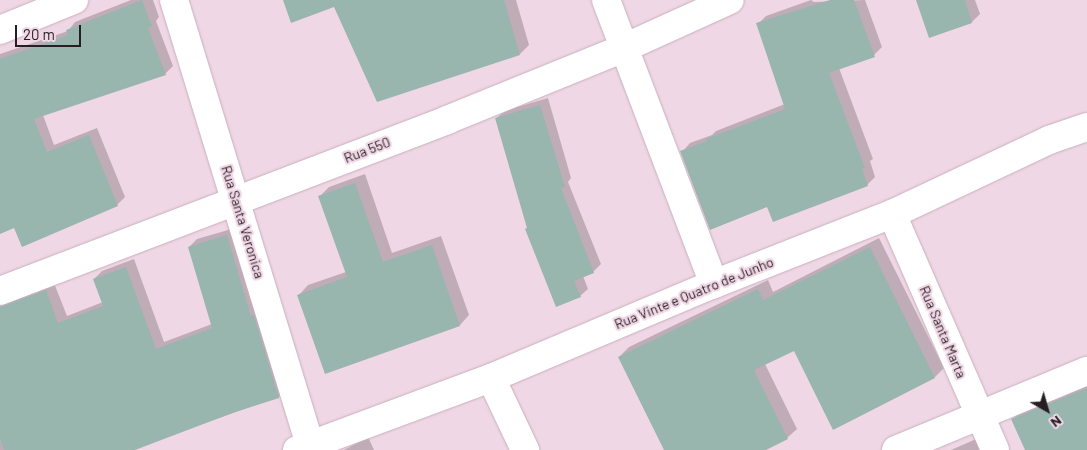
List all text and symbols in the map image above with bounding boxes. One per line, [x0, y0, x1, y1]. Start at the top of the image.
scale bar [18, 15, 84, 47]
text: 20 m [23, 25, 55, 43]
street label: Rua 550 [341, 133, 393, 167]
street label: Rua Santa Veronica [218, 164, 268, 280]
street label: Rua Vinte e Quatro de Junho [612, 253, 776, 333]
street label: Rua Santa Marta [916, 283, 970, 381]
north arrow [1022, 385, 1072, 435]
text: N [1048, 413, 1065, 432]

